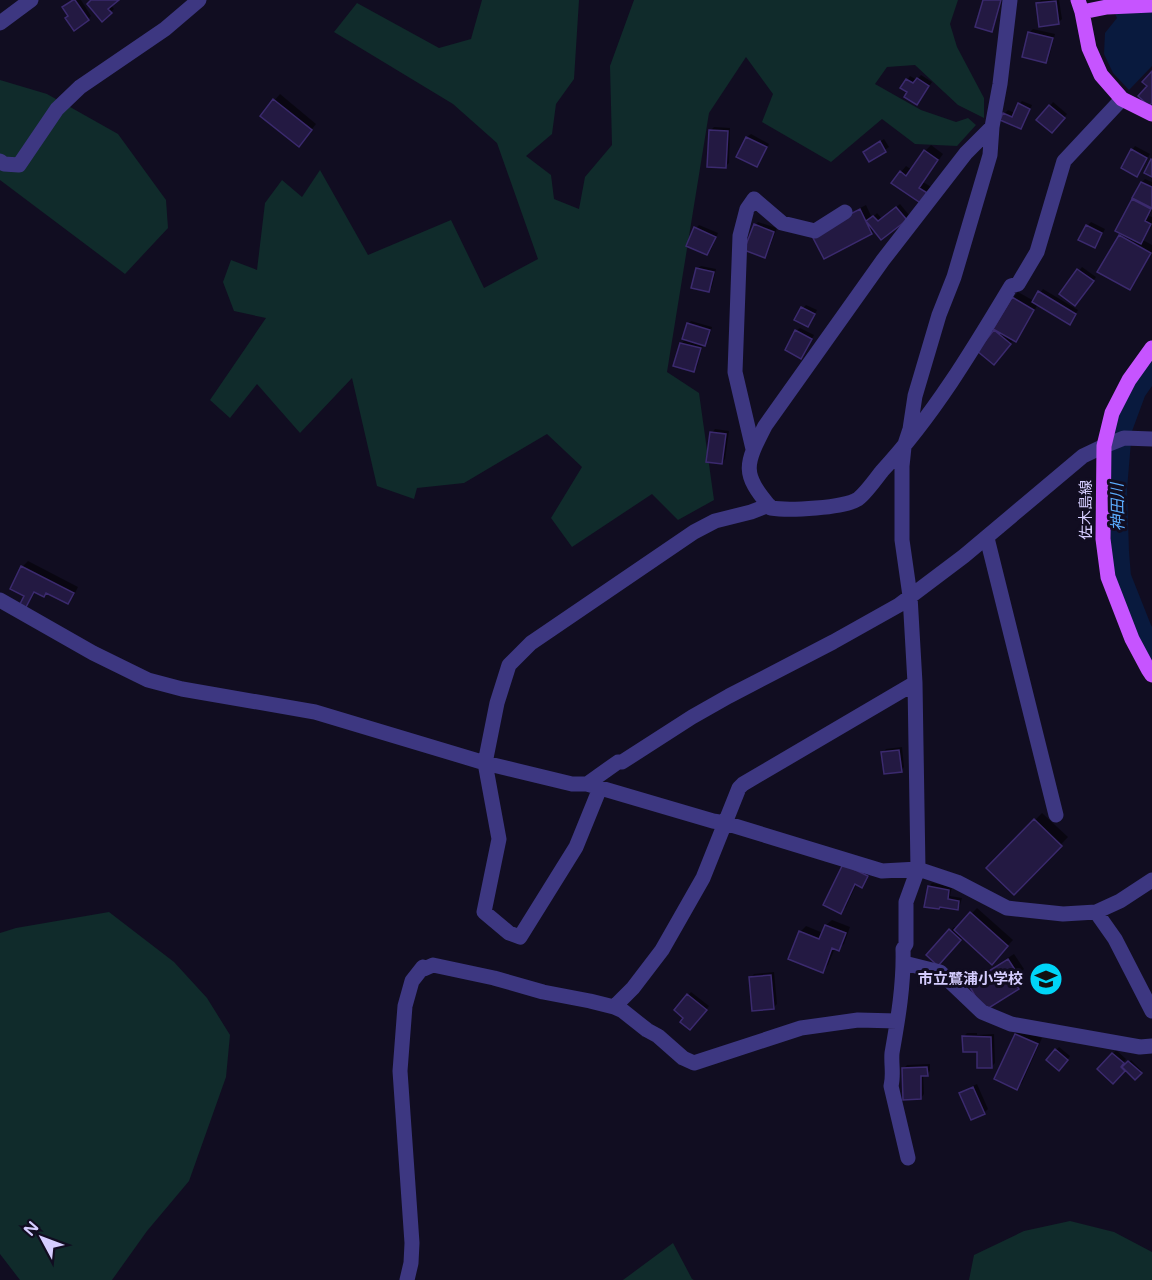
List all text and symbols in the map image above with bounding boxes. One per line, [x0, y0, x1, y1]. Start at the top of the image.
street label: 佐木島線 [1077, 480, 1095, 540]
water label: 神田川 [1108, 481, 1128, 531]
school or university icon: 市立鷺浦小学校 [1028, 961, 1064, 997]
place label: 市立鷺浦小学校 [918, 970, 1023, 988]
north arrow [12, 1208, 72, 1268]
text: N [20, 1217, 43, 1240]

